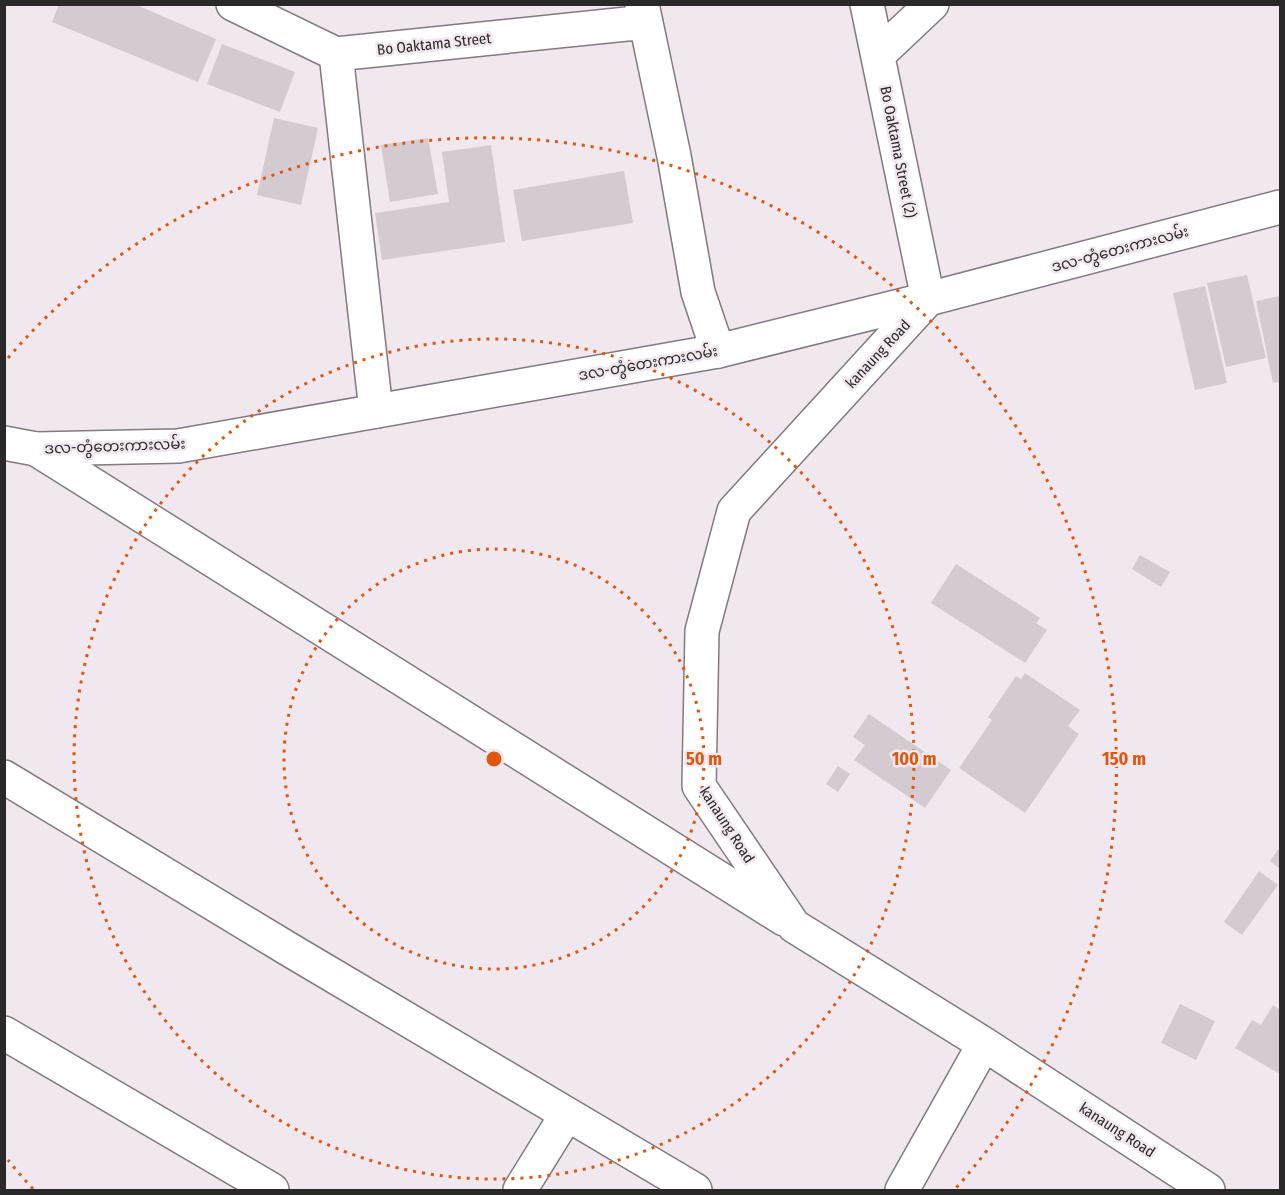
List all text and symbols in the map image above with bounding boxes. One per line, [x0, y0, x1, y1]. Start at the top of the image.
street label: Bo Oaktama Street [376, 29, 492, 59]
street label: Bo Oaktama Street (2) [876, 85, 920, 219]
street label: ဒလ-တွံတေးကားလမ်း [1049, 221, 1191, 278]
street label: kanaung Road [842, 316, 914, 392]
street label: ဒလ-တွံတေးကားလမ်း [577, 341, 719, 386]
street label: ဒလ-တွံတေးကားလမ်း [44, 434, 186, 459]
text: 50 m [686, 748, 722, 770]
text: 100 m [892, 748, 936, 770]
text: 150 m [1102, 748, 1146, 770]
centre of rings [484, 749, 504, 769]
street label: kanaung Road [696, 784, 758, 866]
street label: kanaung Road [1076, 1099, 1158, 1161]

